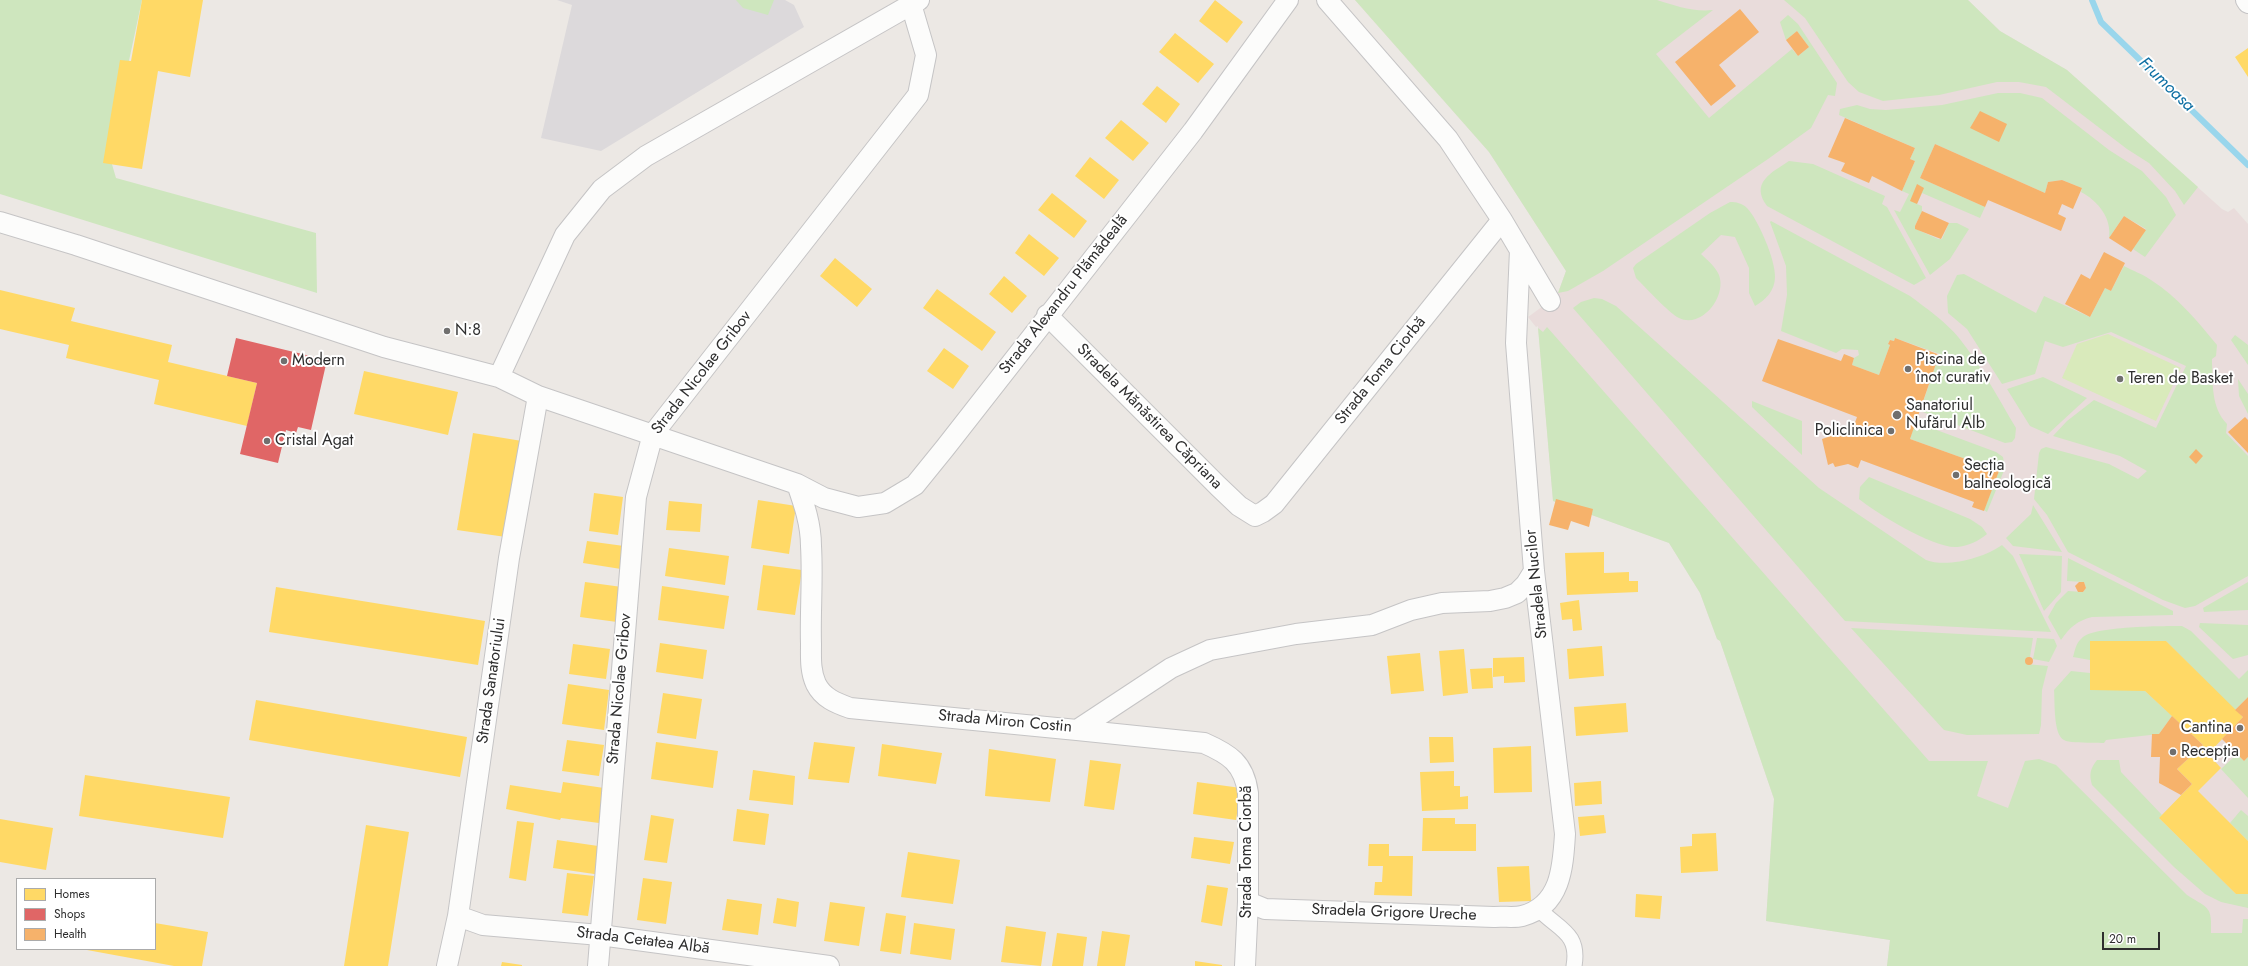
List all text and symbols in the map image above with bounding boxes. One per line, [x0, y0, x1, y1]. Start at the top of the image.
water label: Frumoasa [2134, 54, 2198, 116]
street label: Strada Alexandru Plămădeală [996, 211, 1132, 379]
street label: Strada Nicolae Gribov [648, 307, 756, 439]
street label: Strada Toma Ciorbă [1332, 313, 1430, 429]
place label: N:8 [455, 321, 481, 341]
marker: N:8 [442, 326, 452, 336]
street label: Stradela Mănăstirea Căpriana [1072, 340, 1226, 494]
place label: Piscina de înot curativ [1916, 350, 1990, 388]
place label: Modern [292, 351, 345, 371]
marker: Modern [279, 356, 289, 366]
marker: Piscina de înot curativ [1903, 364, 1913, 374]
place label: Teren de Basket [2128, 369, 2233, 389]
marker: Teren de Basket [2115, 374, 2125, 384]
place label: Sanatoriul Nufărul Alb [1906, 396, 1985, 434]
marker: Sanatoriul Nufărul Alb [1891, 409, 1903, 421]
place label: Policlinica [1815, 421, 1883, 441]
marker: Policlinica [1886, 426, 1896, 436]
place label: Cristal Agat [275, 431, 353, 451]
marker: Cristal Agat [262, 436, 272, 446]
place label: Secția balneologică [1964, 456, 2051, 494]
marker: Secția balneologică [1951, 470, 1961, 480]
street label: Stradela Nucilor [1522, 528, 1552, 640]
street label: Strada Nicolae Gribov [604, 613, 636, 765]
street label: Strada Sanatoriului [474, 617, 510, 745]
street label: Strada Miron Costin [937, 707, 1073, 737]
place label: Cantina [2181, 718, 2232, 738]
marker: Cantina [2235, 723, 2245, 733]
place label: Recepția [2181, 742, 2239, 762]
marker: Recepția [2168, 747, 2178, 757]
street label: Strada Toma Ciorbă [1237, 785, 1257, 919]
legend [16, 878, 156, 950]
text: Homes [54, 885, 90, 903]
street label: Stradela Grigore Ureche [1311, 901, 1477, 925]
text: Shops [54, 905, 85, 923]
street label: Strada Cetatea Albă [575, 923, 711, 959]
scale bar [2104, 924, 2162, 950]
text: Health [54, 925, 86, 943]
text: 20 m [2109, 930, 2136, 948]

